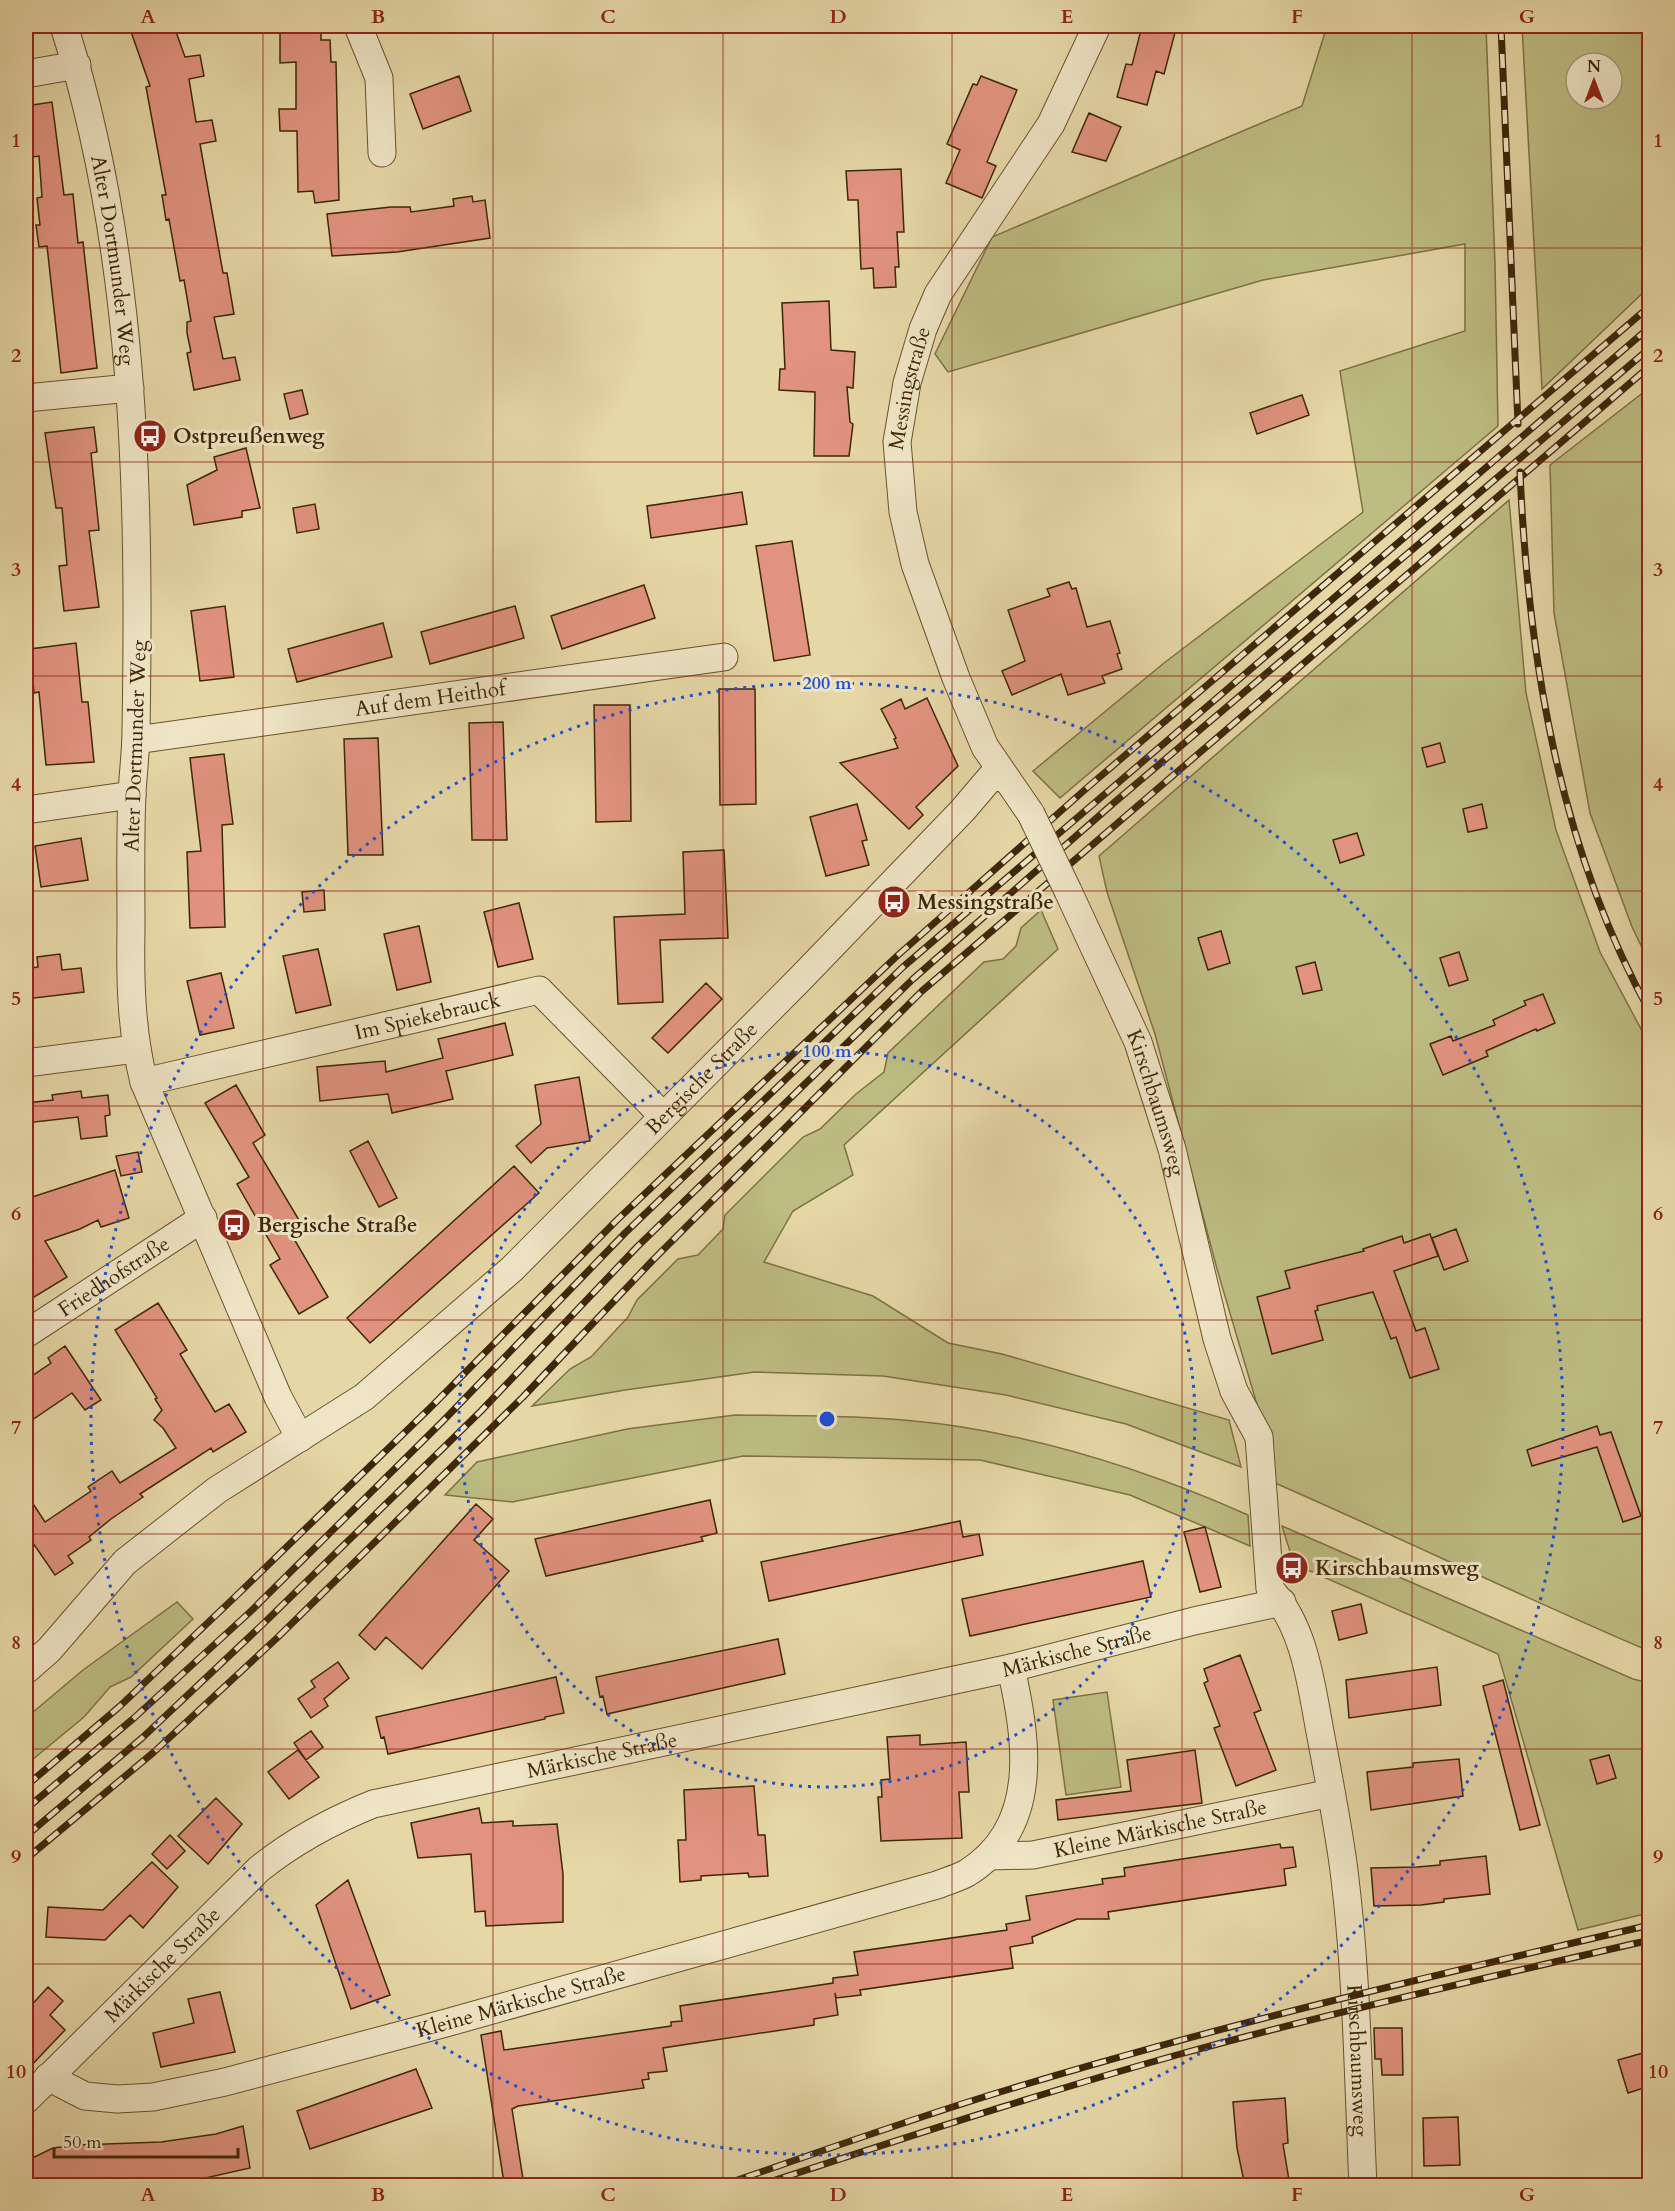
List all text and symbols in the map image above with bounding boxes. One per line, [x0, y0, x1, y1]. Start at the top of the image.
text: A [140, 3, 156, 30]
text: B [371, 3, 385, 30]
text: C [600, 3, 616, 30]
text: D [829, 3, 847, 30]
text: E [1061, 3, 1073, 30]
text: F [1291, 3, 1303, 30]
text: G [1519, 3, 1535, 30]
north arrow [1564, 51, 1624, 111]
text: N [1587, 56, 1601, 78]
text: 1 [11, 127, 21, 154]
text: 1 [1653, 127, 1663, 154]
street label: Alter Dortmunder Weg [83, 153, 142, 367]
street label: Messingstraße [882, 323, 938, 452]
text: 2 [11, 342, 21, 369]
text: 2 [1653, 342, 1663, 369]
bus stop icon: Ostpreußenweg [132, 418, 168, 454]
place label: Ostpreußenweg [173, 422, 325, 451]
text: 3 [11, 556, 21, 583]
text: 3 [1653, 556, 1663, 583]
street label: Alter Dortmunder Weg [117, 639, 154, 853]
text: 200 m [802, 671, 852, 696]
street label: Auf dem Heithof [353, 674, 511, 724]
text: 4 [11, 771, 21, 798]
text: 4 [1653, 771, 1663, 798]
bus stop icon: Messingstraße [876, 884, 912, 920]
place label: Messingstraße [917, 888, 1054, 917]
text: 5 [11, 985, 21, 1012]
street label: Im Spiekebrauck [352, 985, 504, 1047]
text: 5 [1653, 985, 1663, 1012]
street label: Bergische Straße [639, 1016, 764, 1142]
street label: Kirschbaumsweg [1119, 1025, 1192, 1179]
text: 100 m [802, 1039, 852, 1064]
text: 6 [11, 1200, 21, 1227]
text: 6 [1653, 1200, 1663, 1227]
bus stop icon: Bergische Straße [216, 1207, 252, 1243]
place label: Bergische Straße [257, 1211, 417, 1240]
street label: Friedhofstraße [53, 1230, 176, 1324]
centre of rings [817, 1409, 837, 1429]
text: 7 [11, 1414, 21, 1441]
text: 7 [1653, 1414, 1663, 1441]
bus stop icon: Kirschbaumsweg [1274, 1550, 1310, 1586]
place label: Kirschbaumsweg [1315, 1554, 1479, 1583]
street label: Märkische Straße [999, 1619, 1155, 1685]
text: 8 [11, 1629, 21, 1656]
text: 8 [1653, 1629, 1663, 1656]
street label: Märkische Straße [524, 1726, 680, 1786]
street label: Kleine Märkische Straße [1051, 1793, 1269, 1865]
text: 9 [11, 1843, 21, 1870]
text: 9 [1653, 1843, 1663, 1870]
street label: Märkische Straße [98, 1901, 227, 2029]
street label: Kleine Märkische Straße [413, 1959, 629, 2045]
street label: Kirschbaumsweg [1339, 1983, 1375, 2137]
text: 10 [6, 2058, 26, 2085]
text: 10 [1648, 2058, 1668, 2085]
scale bar [54, 2121, 238, 2159]
text: 50 m [63, 2130, 102, 2155]
text: A [140, 2181, 156, 2208]
text: B [371, 2181, 385, 2208]
text: C [600, 2181, 616, 2208]
text: D [829, 2181, 847, 2208]
text: E [1061, 2181, 1073, 2208]
text: F [1291, 2181, 1303, 2208]
text: G [1519, 2181, 1535, 2208]

